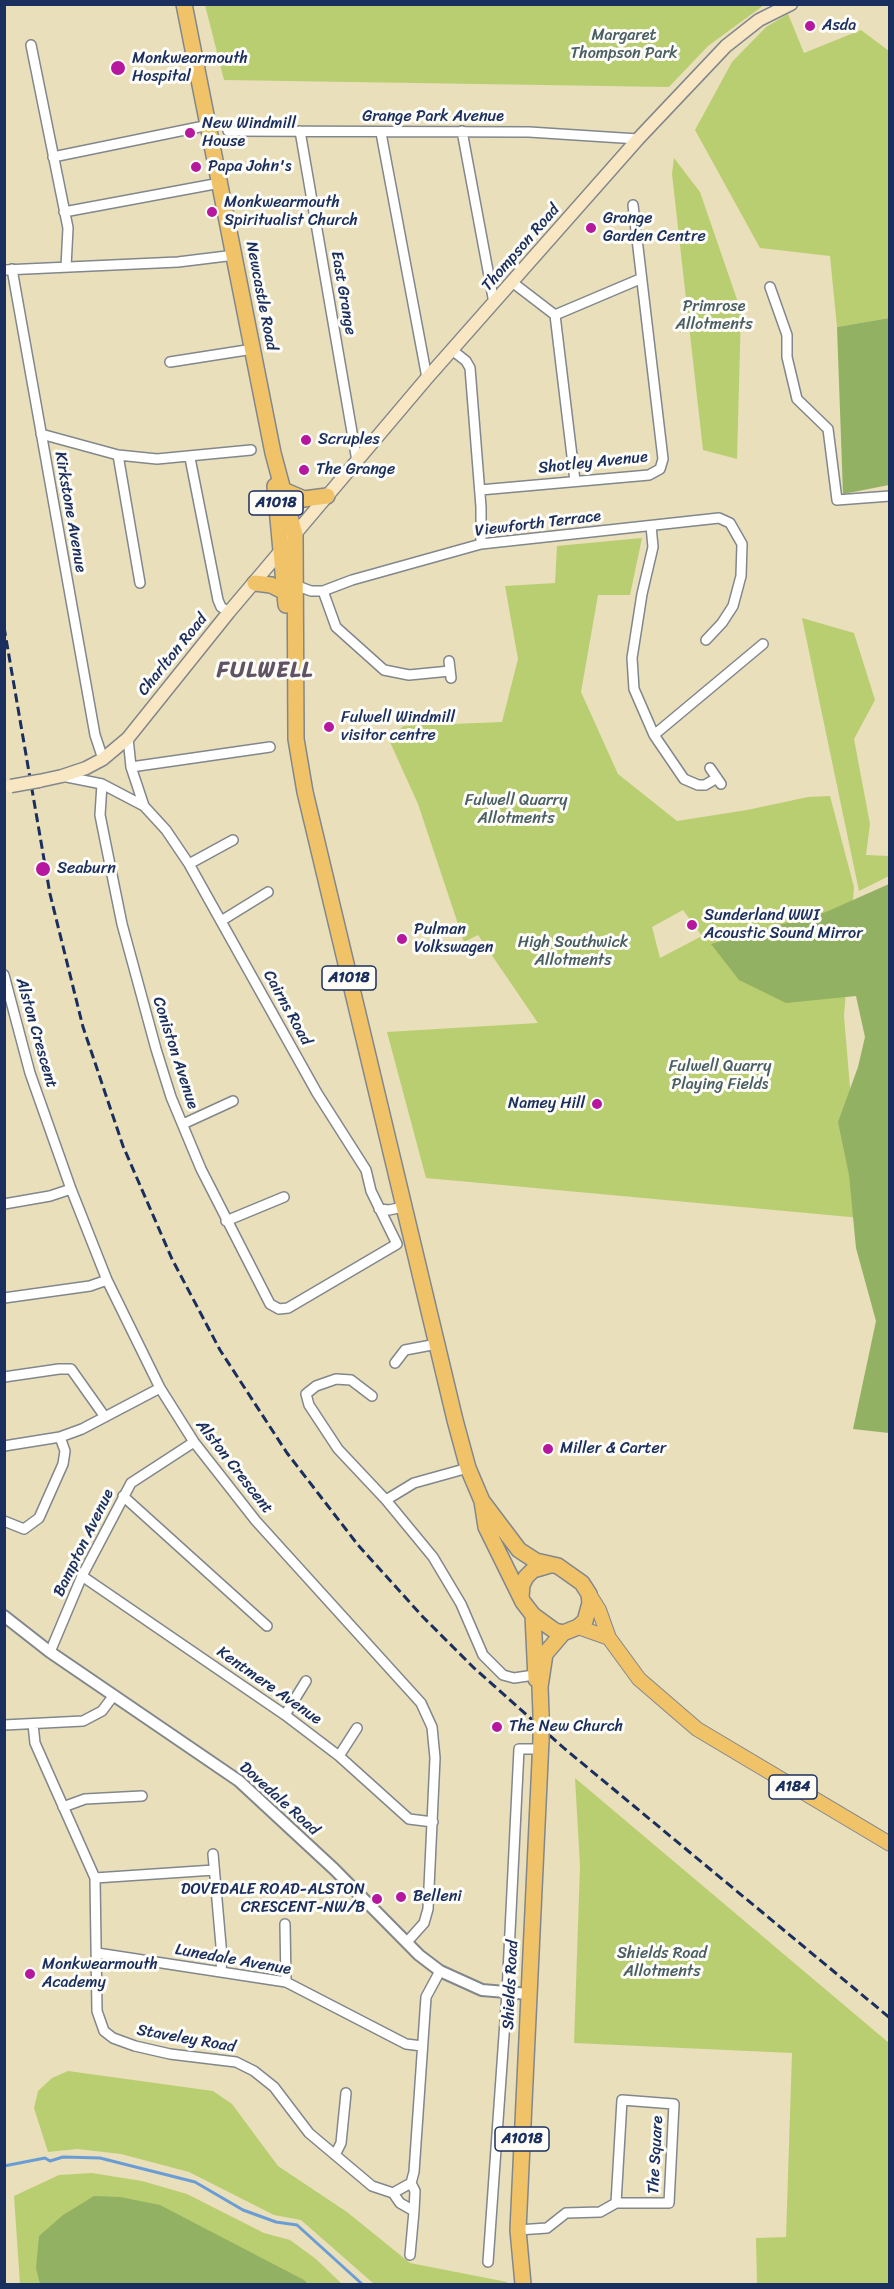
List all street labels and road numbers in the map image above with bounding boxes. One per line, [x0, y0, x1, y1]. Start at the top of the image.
street label: Grange Park Avenue [362, 107, 504, 127]
street label: Thompson Road [478, 201, 564, 295]
street label: Newcastle Road [241, 240, 281, 352]
street label: East Grange [326, 250, 360, 336]
street label: Shotley Avenue [537, 448, 649, 478]
street label: Kirkstone Avenue [50, 450, 90, 574]
road number: A1018 [249, 491, 303, 515]
street label: Viewforth Terrace [474, 507, 602, 541]
street label: Charlton Road [134, 610, 212, 700]
road number: A1018 [322, 966, 376, 990]
street label: Cairns Road [259, 967, 315, 1049]
street label: Alston Crescent [11, 976, 61, 1090]
street label: Coniston Avenue [148, 995, 202, 1111]
street label: Alston Crescent [191, 1416, 277, 1518]
street label: Bampton Avenue [50, 1486, 118, 1600]
street label: Kentmere Avenue [213, 1643, 325, 1729]
street label: Dovedale Road [235, 1758, 323, 1840]
road number: A184 [769, 1775, 817, 1799]
street label: Lunedale Avenue [174, 1940, 292, 1980]
street label: Shields Road [499, 1940, 523, 2030]
street label: Staveley Road [135, 2021, 237, 2057]
street label: The Square [644, 2115, 668, 2195]
road number: A1018 [495, 2127, 549, 2151]

